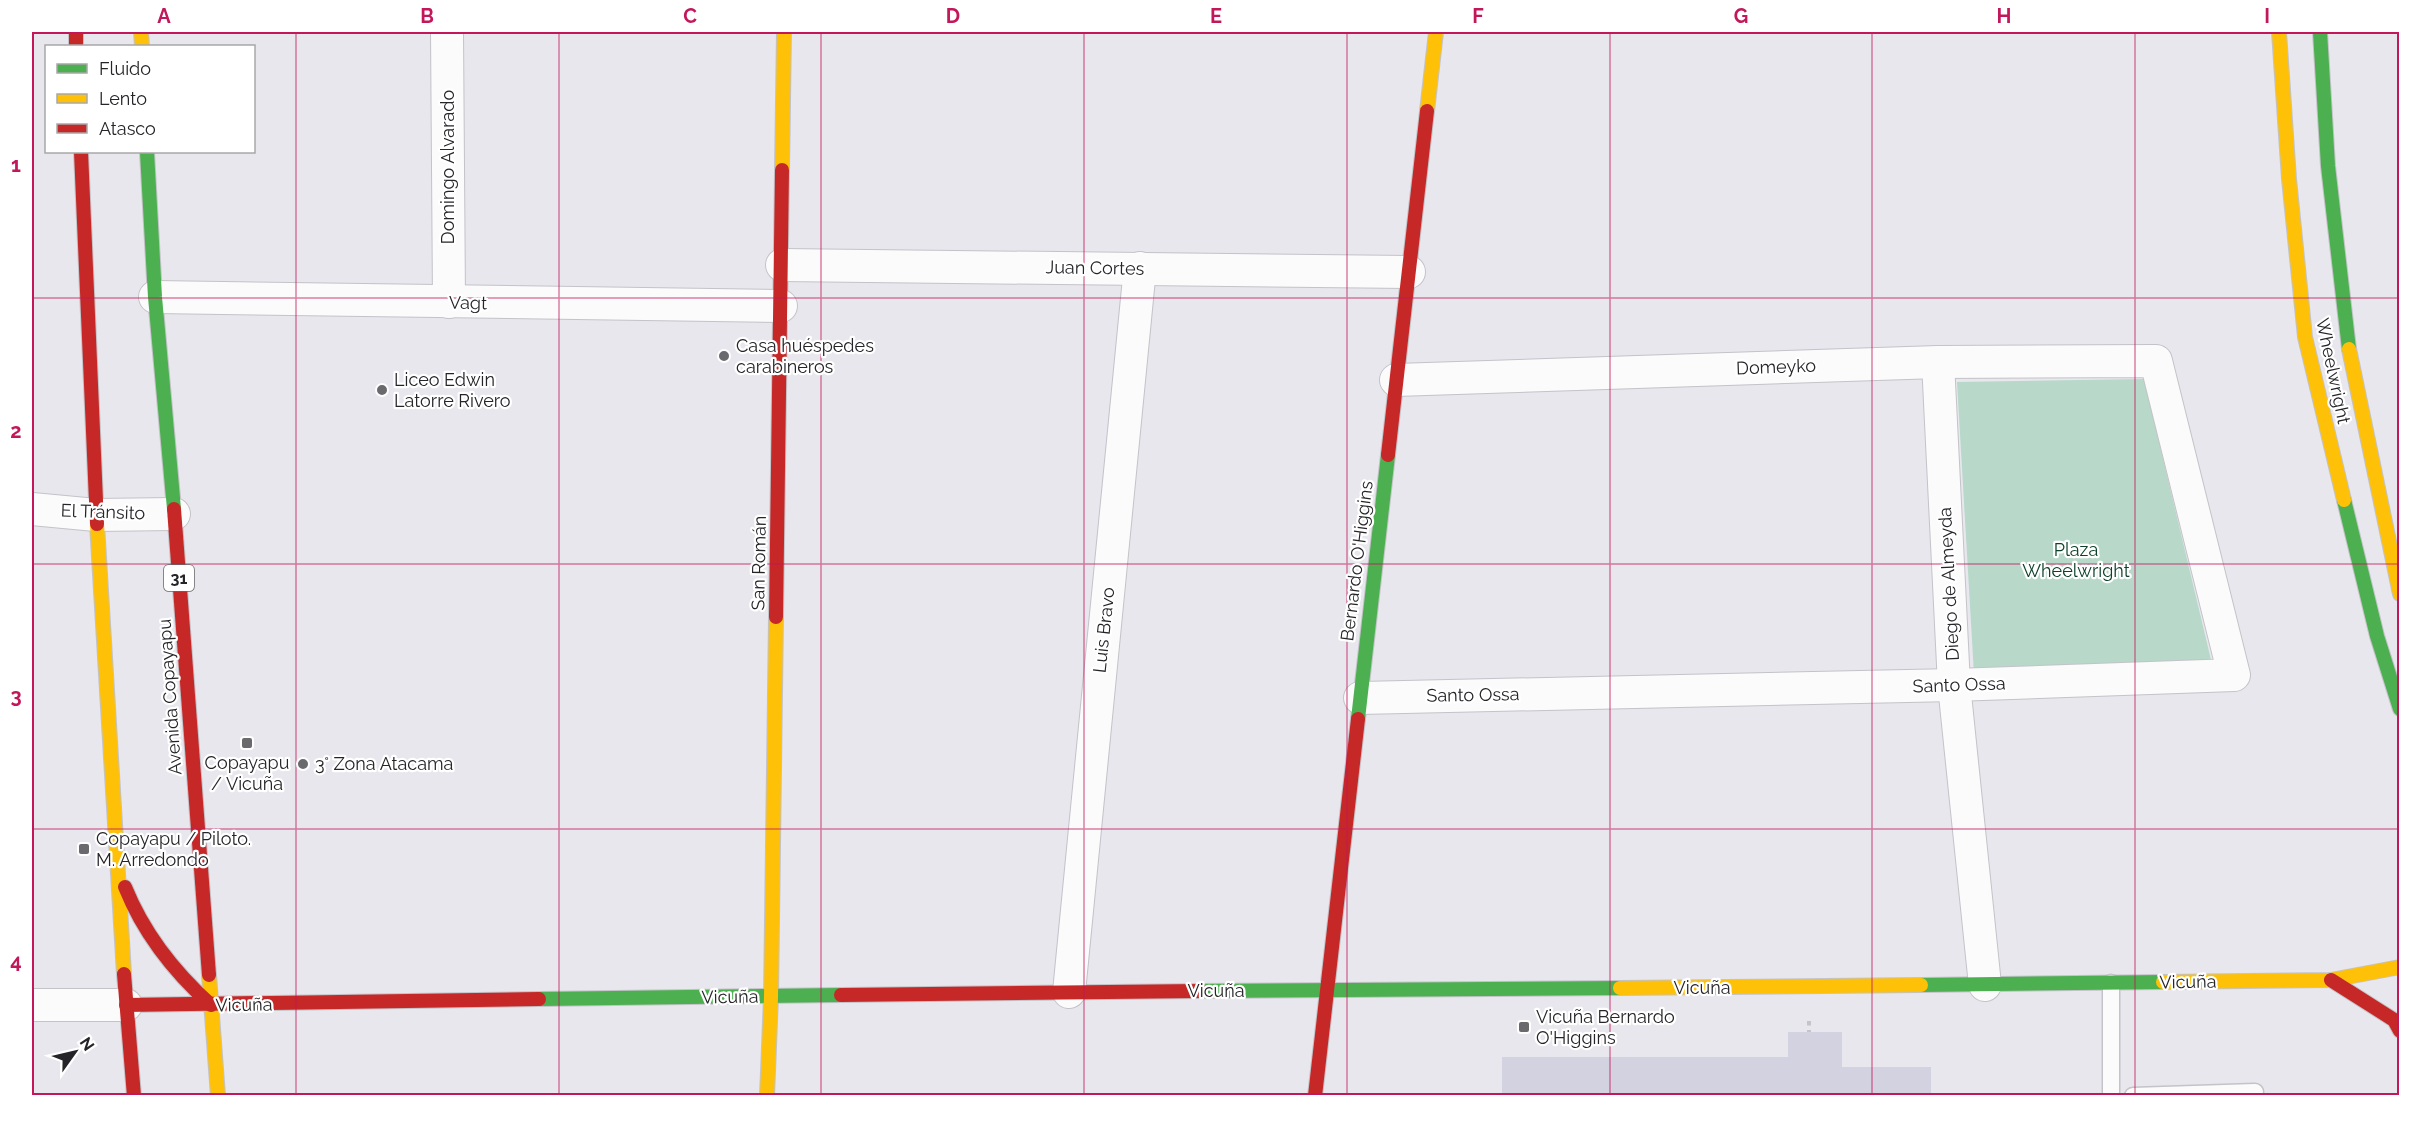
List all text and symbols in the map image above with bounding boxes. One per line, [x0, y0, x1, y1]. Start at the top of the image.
text: A [157, 4, 171, 28]
text: B [420, 4, 434, 28]
text: C [683, 4, 697, 28]
text: D [946, 4, 960, 28]
text: E [1210, 4, 1222, 28]
text: F [1472, 4, 1484, 28]
text: G [1734, 4, 1748, 28]
text: H [1997, 4, 2011, 28]
text: I [2264, 4, 2270, 28]
legend [45, 45, 255, 153]
text: Fluido [99, 58, 151, 79]
text: Lento [99, 88, 147, 109]
street label: Domingo Alvarado [437, 90, 458, 244]
text: Atasco [99, 118, 156, 139]
text: 1 [11, 153, 21, 177]
street label: Juan Cortes [1045, 256, 1145, 279]
street label: Vagt [449, 292, 487, 313]
street label: Wheelwright [2312, 316, 2355, 426]
place label: Casa huéspedes carabineros [736, 335, 874, 377]
marker: Casa huéspedes carabineros [717, 349, 731, 363]
street label: Domeyko [1736, 355, 1817, 378]
place label: Liceo Edwin Latorre Rivero [394, 369, 511, 411]
marker: Liceo Edwin Latorre Rivero [375, 383, 389, 397]
text: 2 [10, 419, 22, 443]
street label: Bernardo O'Higgins [1336, 479, 1377, 642]
street label: El Tránsito [60, 500, 146, 523]
street label: Diego de Almeyda [1934, 507, 1963, 661]
street label: San Román [747, 515, 770, 611]
park label: Plaza Wheelwright [2022, 539, 2130, 581]
road number: 31 [164, 565, 194, 591]
street label: Luis Bravo [1089, 586, 1118, 674]
street label: Avenida Copayapu [154, 618, 185, 776]
street label: Santo Ossa [1912, 672, 2006, 697]
street label: Santo Ossa [1426, 683, 1520, 706]
text: 3 [10, 684, 22, 708]
marker: Copayapu / Vicuña [240, 736, 254, 750]
place label: Copayapu / Vicuña [205, 752, 289, 794]
place label: 3° Zona Atacama [315, 753, 453, 774]
marker: 3° Zona Atacama [296, 757, 310, 771]
place label: Copayapu / Piloto. M. Arredondo [96, 828, 251, 870]
marker: Copayapu / Piloto. M. Arredondo [77, 842, 91, 856]
text: 4 [10, 949, 22, 973]
street label: Vicuña [2159, 971, 2217, 992]
street label: Vicuña [1673, 977, 1731, 998]
street label: Vicuña [1187, 980, 1245, 1001]
street label: Vicuña [701, 986, 759, 1007]
street label: Vicuña [215, 994, 273, 1015]
place label: Vicuña Bernardo O'Higgins [1536, 1006, 1675, 1048]
marker: Vicuña Bernardo O'Higgins [1517, 1020, 1531, 1034]
north arrow [45, 1022, 105, 1082]
text: N [76, 1034, 98, 1054]

